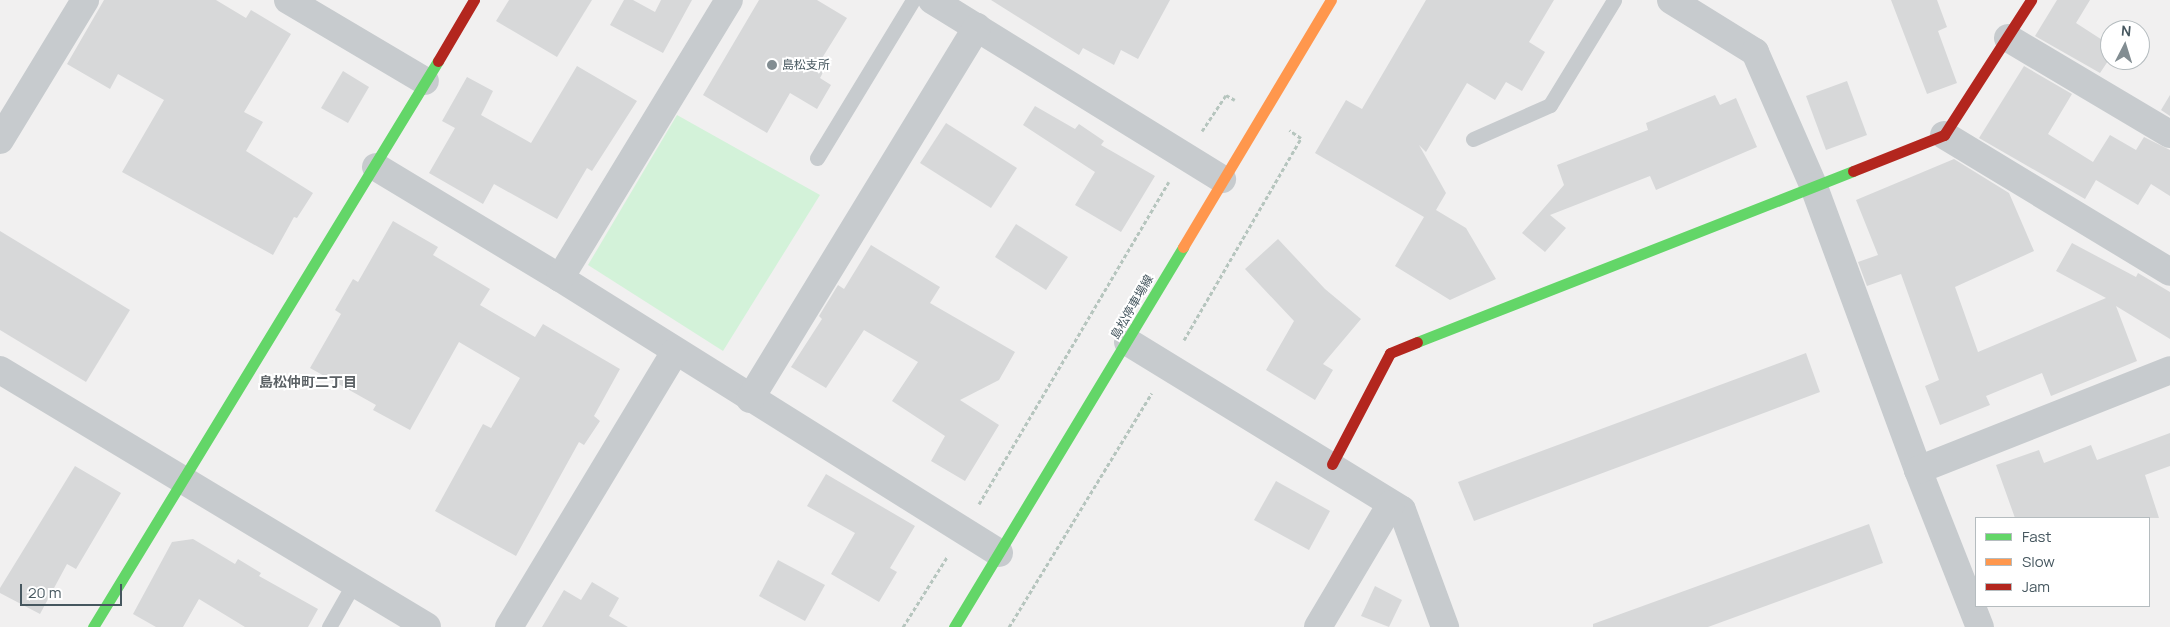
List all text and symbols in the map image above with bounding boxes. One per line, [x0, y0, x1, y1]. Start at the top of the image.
north arrow [2100, 20, 2150, 70]
text: N [2120, 21, 2132, 40]
place label: 島松支所 [782, 58, 830, 72]
marker: 島松支所 [766, 59, 778, 71]
street label: 島松停車場線 [1108, 272, 1156, 342]
district label: 島松仲町二丁目 [259, 374, 357, 390]
legend [1975, 517, 2150, 607]
text: Fast [2022, 526, 2051, 547]
text: Slow [2022, 551, 2055, 572]
scale bar [22, 574, 125, 606]
text: Jam [2022, 576, 2050, 597]
text: 20 m [28, 582, 61, 603]

